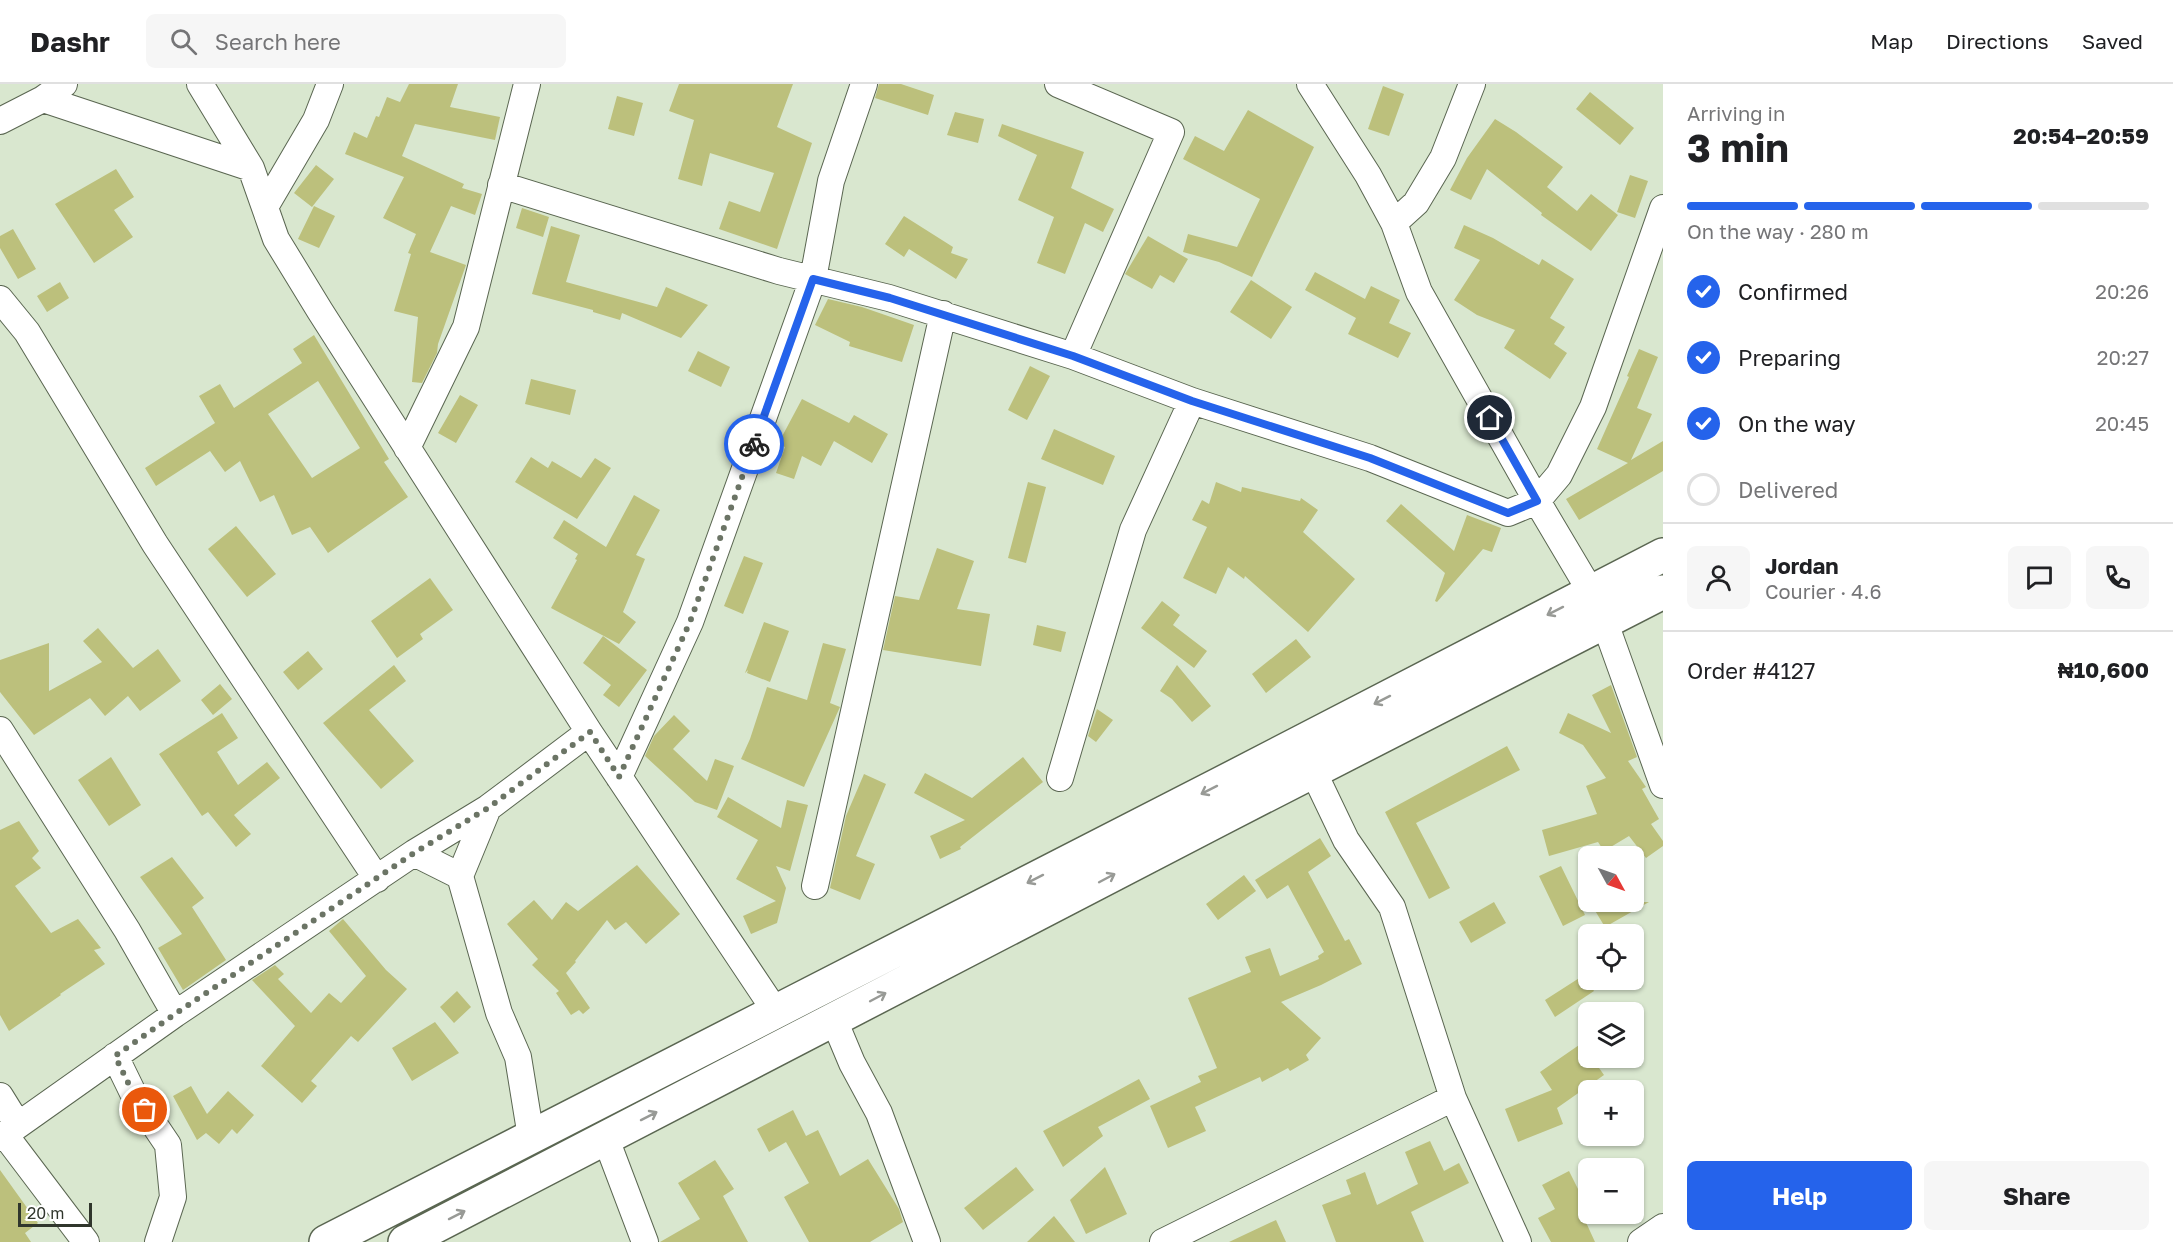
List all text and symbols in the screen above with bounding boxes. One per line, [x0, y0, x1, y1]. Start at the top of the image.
search box [146, 14, 566, 68]
text: Dashr [30, 25, 110, 58]
icon: search [167, 25, 200, 58]
text: Search here [215, 28, 341, 55]
text: Map [1870, 28, 1913, 54]
text: Directions [1946, 28, 2049, 54]
text: Saved [2082, 28, 2143, 54]
text: Arriving in [1687, 101, 1785, 125]
text: 20:54–20:59 [2013, 122, 2149, 149]
text: 3 min [1687, 124, 1789, 171]
text: On the way · 280 m [1687, 219, 1869, 243]
icon: check [1687, 275, 1720, 308]
text: Confirmed [1738, 278, 1848, 305]
text: 20:26 [2095, 279, 2149, 303]
icon: check [1687, 341, 1720, 374]
text: Preparing [1738, 344, 1841, 371]
text: 20:27 [2097, 345, 2149, 369]
pin [1464, 392, 1515, 443]
icon: home [1473, 401, 1506, 434]
icon: check [1687, 407, 1720, 440]
text: On the way [1738, 410, 1856, 437]
text: 20:45 [2095, 411, 2149, 435]
courier [724, 414, 784, 474]
icon: bike [738, 428, 771, 461]
text: Delivered [1738, 476, 1838, 503]
button: person [1687, 546, 1750, 609]
button: chat [2008, 546, 2071, 609]
button: phone [2086, 546, 2149, 609]
text: Jordan [1765, 552, 1839, 579]
text: Courier · 4.6 [1765, 579, 1882, 603]
one-way arrow [1546, 605, 1564, 617]
text: ₦10,600 [2058, 656, 2149, 683]
text: Order #4127 [1687, 657, 1815, 684]
one-way arrow [1374, 694, 1391, 706]
one-way arrow [1201, 784, 1218, 796]
north arrow [1578, 846, 1644, 912]
map controls [1578, 846, 1644, 1224]
one-way arrow [1098, 872, 1115, 884]
one-way arrow [1027, 874, 1045, 885]
button: locate [1578, 924, 1644, 990]
one-way arrow [869, 991, 887, 1002]
button: layers [1578, 1002, 1644, 1068]
button: + [1578, 1080, 1644, 1146]
pin [119, 1084, 170, 1135]
icon: bag [128, 1093, 161, 1126]
one-way arrow [640, 1110, 658, 1122]
button: − [1578, 1158, 1644, 1224]
button: Help [1687, 1161, 1912, 1230]
button: Share [1924, 1161, 2149, 1230]
scale bar [18, 1200, 92, 1228]
text: 20 m [27, 1203, 64, 1223]
one-way arrow [448, 1209, 466, 1220]

